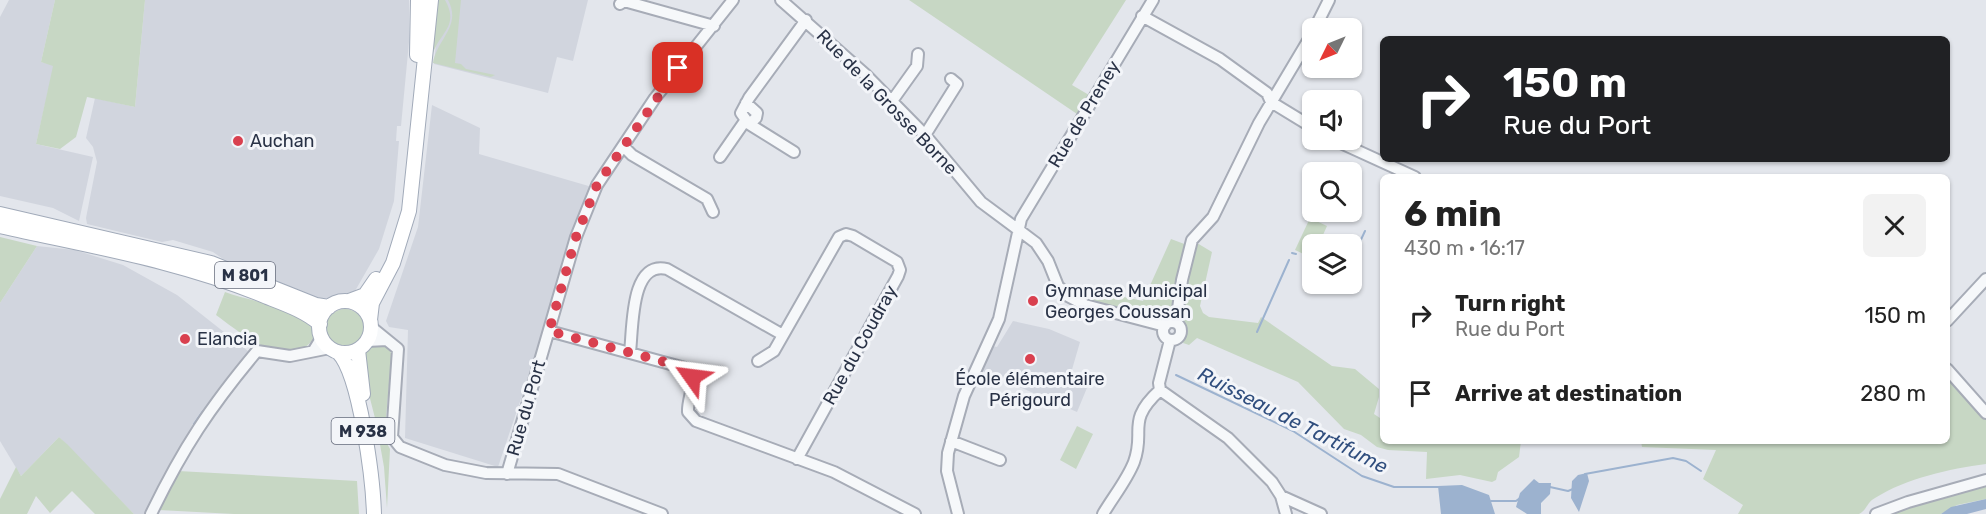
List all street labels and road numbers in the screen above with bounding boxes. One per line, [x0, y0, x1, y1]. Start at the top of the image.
street label: Rue de la Grosse Borne [812, 25, 962, 179]
street label: Rue de Preney [1043, 56, 1125, 172]
road number: M 801 [215, 262, 275, 288]
street label: Rue du Coudray [818, 281, 902, 409]
street label: Rue du Port [502, 358, 550, 458]
road number: M 938 [332, 418, 394, 444]

